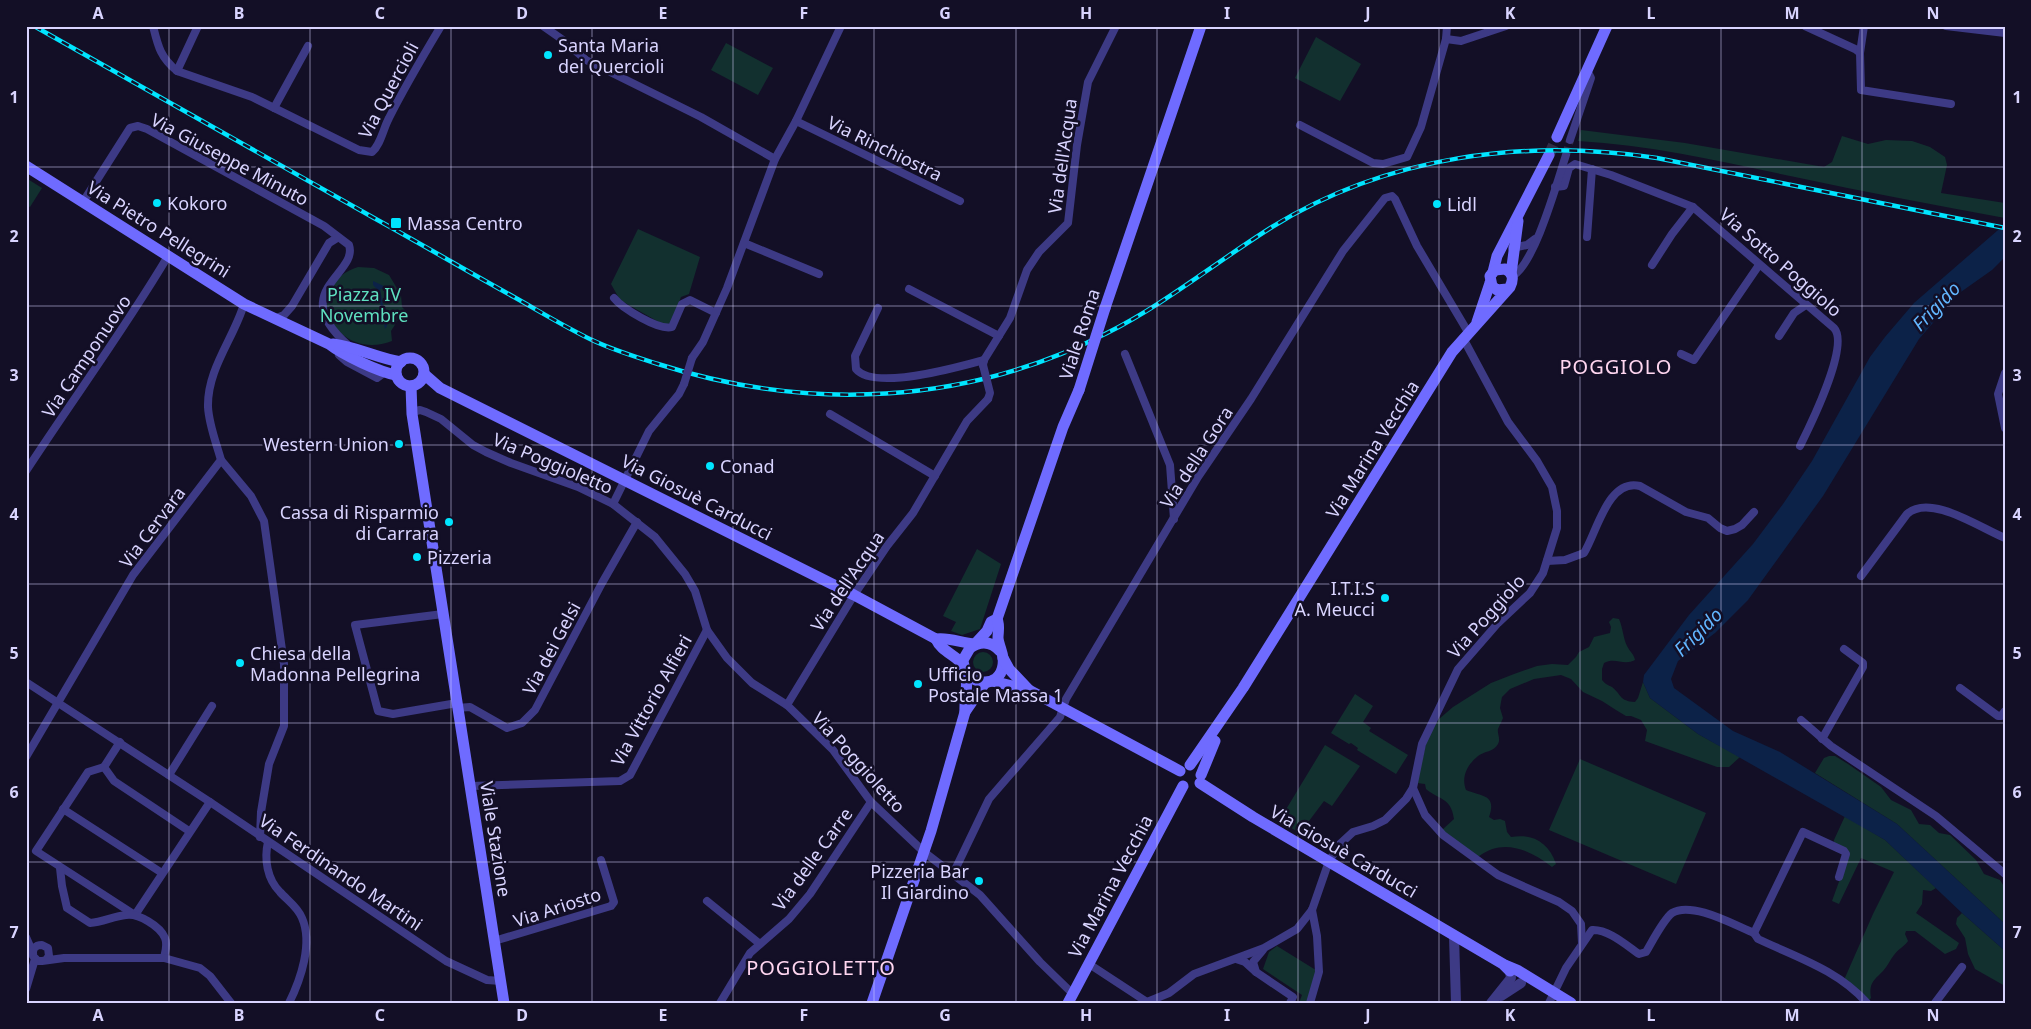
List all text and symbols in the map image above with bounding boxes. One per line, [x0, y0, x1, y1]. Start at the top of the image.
text: A [92, 2, 104, 24]
text: B [234, 2, 244, 24]
text: C [375, 2, 385, 24]
text: D [516, 2, 528, 24]
text: E [659, 2, 668, 24]
text: F [800, 2, 808, 24]
text: G [939, 2, 951, 24]
text: H [1080, 2, 1092, 24]
text: I [1224, 2, 1230, 24]
text: J [1363, 2, 1371, 24]
text: K [1505, 2, 1516, 24]
text: L [1647, 2, 1656, 24]
text: M [1784, 2, 1800, 24]
text: N [1926, 2, 1940, 24]
place label: Santa Maria dei Quercioli [558, 33, 664, 78]
street label: Via Quercioli [353, 38, 423, 142]
marker: Santa Maria dei Quercioli [542, 49, 554, 61]
text: 1 [9, 86, 19, 108]
text: 1 [2012, 86, 2022, 108]
street label: Via dell'Acqua [1042, 97, 1082, 215]
street label: Via Giuseppe Minuto [147, 107, 313, 211]
street label: Via Rinchiostra [824, 110, 946, 186]
street label: Via Pietro Pellegrini [83, 175, 235, 283]
place label: Kokoro [167, 191, 228, 215]
place label: Lidl [1447, 192, 1477, 216]
marker: Kokoro [151, 197, 163, 209]
marker: Lidl [1431, 198, 1443, 210]
street label: Via Sotto Poggiolo [1715, 202, 1847, 322]
place label: Massa Centro [407, 211, 523, 235]
marker: Massa Centro [389, 216, 403, 230]
text: 2 [9, 225, 19, 247]
text: 2 [2012, 225, 2022, 247]
water label: Frigido [1906, 276, 1966, 336]
park label: Piazza IV Novembre [320, 282, 408, 327]
street label: Viale Roma [1053, 286, 1105, 382]
street label: Via Camponuovo [36, 290, 136, 422]
district label: POGGIOLO [1560, 353, 1672, 380]
text: 3 [9, 364, 19, 386]
text: 3 [2012, 364, 2022, 386]
street label: Via Marina Vecchia [1320, 375, 1424, 523]
street label: Via della Gora [1154, 402, 1238, 512]
street label: Via Poggioletto [489, 427, 617, 499]
place label: Western Union [263, 432, 389, 456]
marker: Western Union [393, 438, 405, 450]
street label: Via Giosuè Carducci [618, 449, 776, 545]
place label: Conad [720, 454, 775, 478]
marker: Conad [704, 460, 716, 472]
street label: Via Cervara [114, 482, 190, 572]
place label: Cassa di Risparmio di Carrara [280, 500, 439, 545]
text: 4 [9, 503, 19, 525]
text: 4 [2012, 503, 2022, 525]
marker: Cassa di Risparmio di Carrara [443, 516, 455, 528]
street label: Via dell'Acqua [805, 526, 889, 636]
place label: Pizzeria [427, 545, 492, 569]
marker: Pizzeria [411, 551, 423, 563]
street label: Via Poggiolo [1442, 569, 1530, 663]
place label: I.T.I.S A. Meucci [1294, 576, 1375, 621]
marker: I.T.I.S A. Meucci [1379, 592, 1391, 604]
street label: Via dei Gelsi [516, 597, 586, 699]
water label: Frigido [1668, 602, 1728, 662]
street label: Via Vittorio Alfieri [605, 630, 697, 770]
place label: Chiesa della Madonna Pellegrina [250, 641, 420, 686]
text: 5 [9, 642, 19, 664]
text: 5 [2012, 642, 2022, 664]
marker: Chiesa della Madonna Pellegrina [234, 657, 246, 669]
place label: Ufficio Postale Massa 1 [928, 662, 1063, 707]
marker: Ufficio Postale Massa 1 [912, 678, 924, 690]
street label: Via Poggioletto [807, 706, 911, 818]
street label: Viale Stazione [475, 779, 517, 899]
text: 6 [9, 781, 19, 803]
text: 6 [2012, 781, 2022, 803]
street label: Via Giosuè Carducci [1266, 799, 1422, 903]
street label: Via delle Carre [767, 803, 857, 915]
street label: Via Ferdinando Martini [255, 808, 427, 936]
street label: Via Marina Vecchia [1062, 810, 1158, 962]
place label: Pizzeria Bar Il Giardino [870, 859, 970, 904]
marker: Pizzeria Bar Il Giardino [973, 875, 985, 887]
street label: Via Ariosto [510, 882, 604, 932]
text: 7 [9, 921, 19, 943]
text: 7 [2012, 921, 2022, 943]
district label: POGGIOLETTO [746, 954, 896, 981]
text: A [92, 1004, 104, 1026]
text: B [234, 1004, 244, 1026]
text: C [375, 1004, 385, 1026]
text: D [516, 1004, 528, 1026]
text: E [659, 1004, 668, 1026]
text: F [800, 1004, 808, 1026]
text: G [939, 1004, 951, 1026]
text: H [1080, 1004, 1092, 1026]
text: I [1224, 1004, 1230, 1026]
text: J [1363, 1004, 1371, 1026]
text: K [1505, 1004, 1516, 1026]
text: L [1647, 1004, 1656, 1026]
text: M [1784, 1004, 1800, 1026]
text: N [1926, 1004, 1940, 1026]

